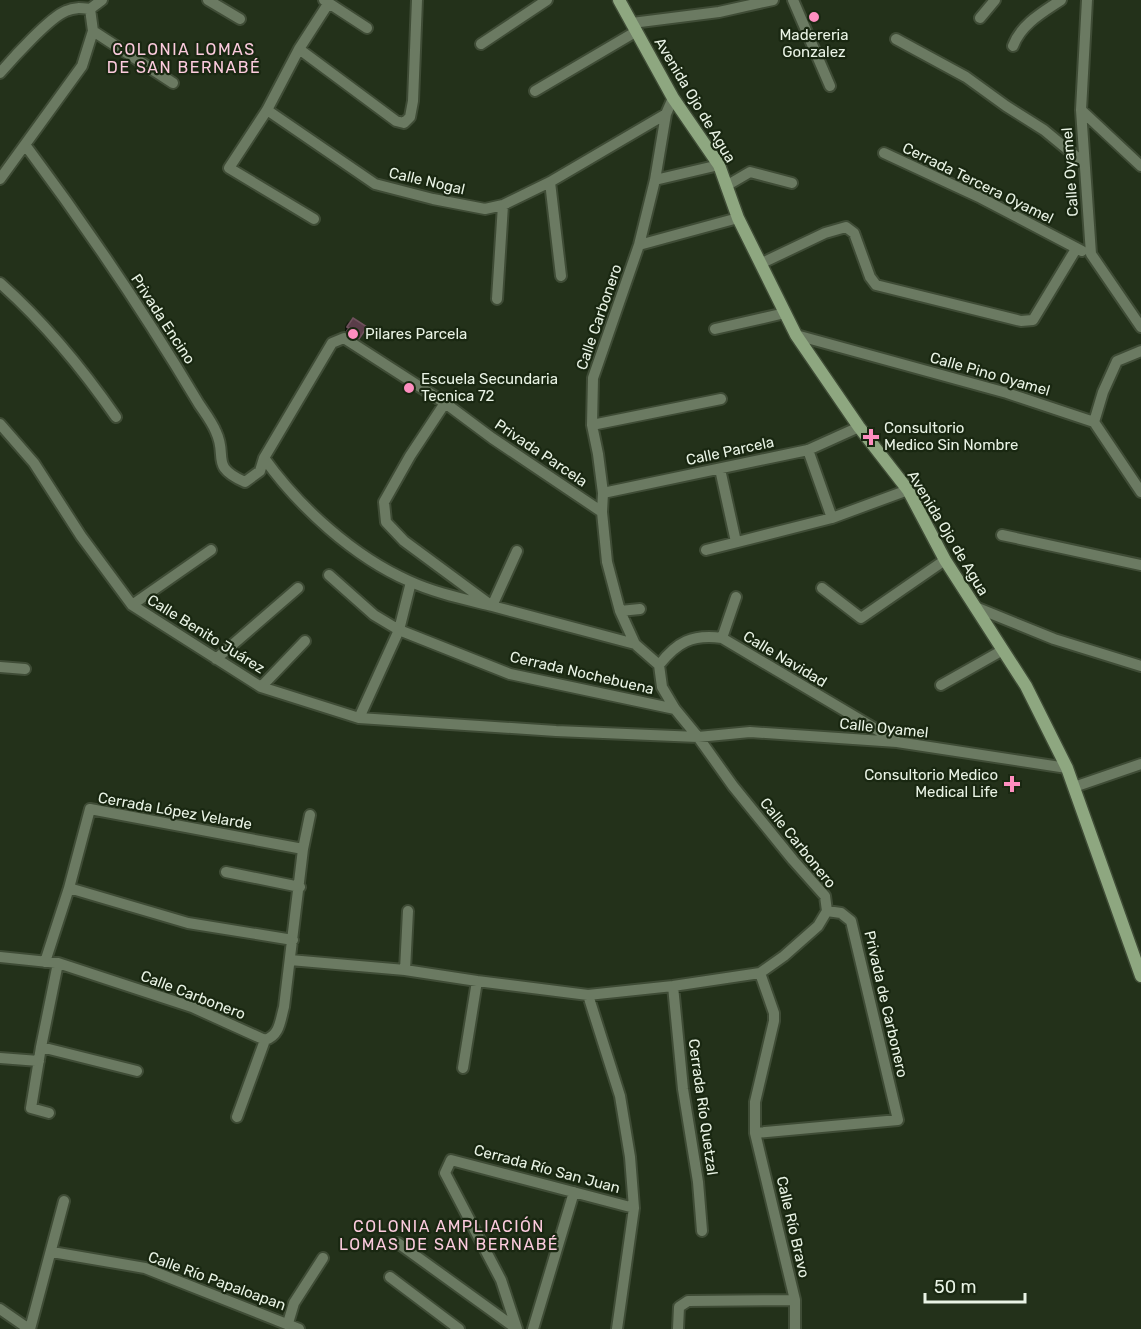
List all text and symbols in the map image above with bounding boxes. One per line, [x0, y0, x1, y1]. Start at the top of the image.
marker: Madereria Gonzalez [807, 10, 821, 24]
place label: Madereria Gonzalez [779, 26, 849, 61]
street label: Avenida Ojo de Agua [651, 34, 739, 166]
district label: COLONIA LOMAS DE SAN BERNABÉ [107, 40, 261, 77]
street label: Calle Oyamel [1058, 127, 1082, 217]
street label: Cerrada Tercera Oyamel [900, 139, 1056, 227]
street label: Calle Nogal [387, 164, 467, 198]
street label: Calle Carbonero [572, 262, 626, 372]
street label: Privada Encino [127, 271, 199, 367]
place label: Pilares Parcela [365, 325, 467, 343]
marker: Pilares Parcela [346, 327, 360, 341]
street label: Calle Pino Oyamel [928, 348, 1052, 400]
place label: Escuela Secundaria Tecnica 72 [421, 370, 558, 405]
marker: Escuela Secundaria Tecnica 72 [402, 381, 416, 395]
street label: Privada Parcela [491, 415, 591, 491]
place label: Consultorio Medico Sin Nombre [884, 419, 1018, 454]
marker: Consultorio Medico Sin Nombre [862, 428, 880, 446]
street label: Calle Parcela [684, 433, 776, 469]
street label: Avenida Ojo de Agua [904, 467, 992, 599]
street label: Calle Benito Juárez [144, 591, 268, 678]
street label: Calle Navidad [740, 627, 830, 691]
street label: Cerrada Nochebuena [508, 648, 656, 698]
street label: Calle Oyamel [839, 714, 929, 742]
place label: Consultorio Medico Medical Life [864, 766, 998, 801]
marker: Consultorio Medico Medical Life [1003, 775, 1021, 793]
street label: Cerrada López Velarde [97, 789, 253, 833]
street label: Calle Carbonero [756, 794, 840, 892]
street label: Privada de Carbonero [860, 929, 912, 1079]
street label: Calle Carbonero [138, 967, 248, 1023]
street label: Cerrada Río Quetzal [685, 1038, 721, 1176]
street label: Cerrada Río San Juan [472, 1141, 622, 1197]
street label: Calle Río Bravo [773, 1174, 813, 1280]
district label: COLONIA AMPLIACIÓN LOMAS DE SAN BERNABÉ [339, 1216, 559, 1254]
street label: Calle Río Papaloapan [146, 1248, 288, 1314]
scale bar [925, 1266, 1026, 1304]
text: 50 m [934, 1276, 977, 1298]

